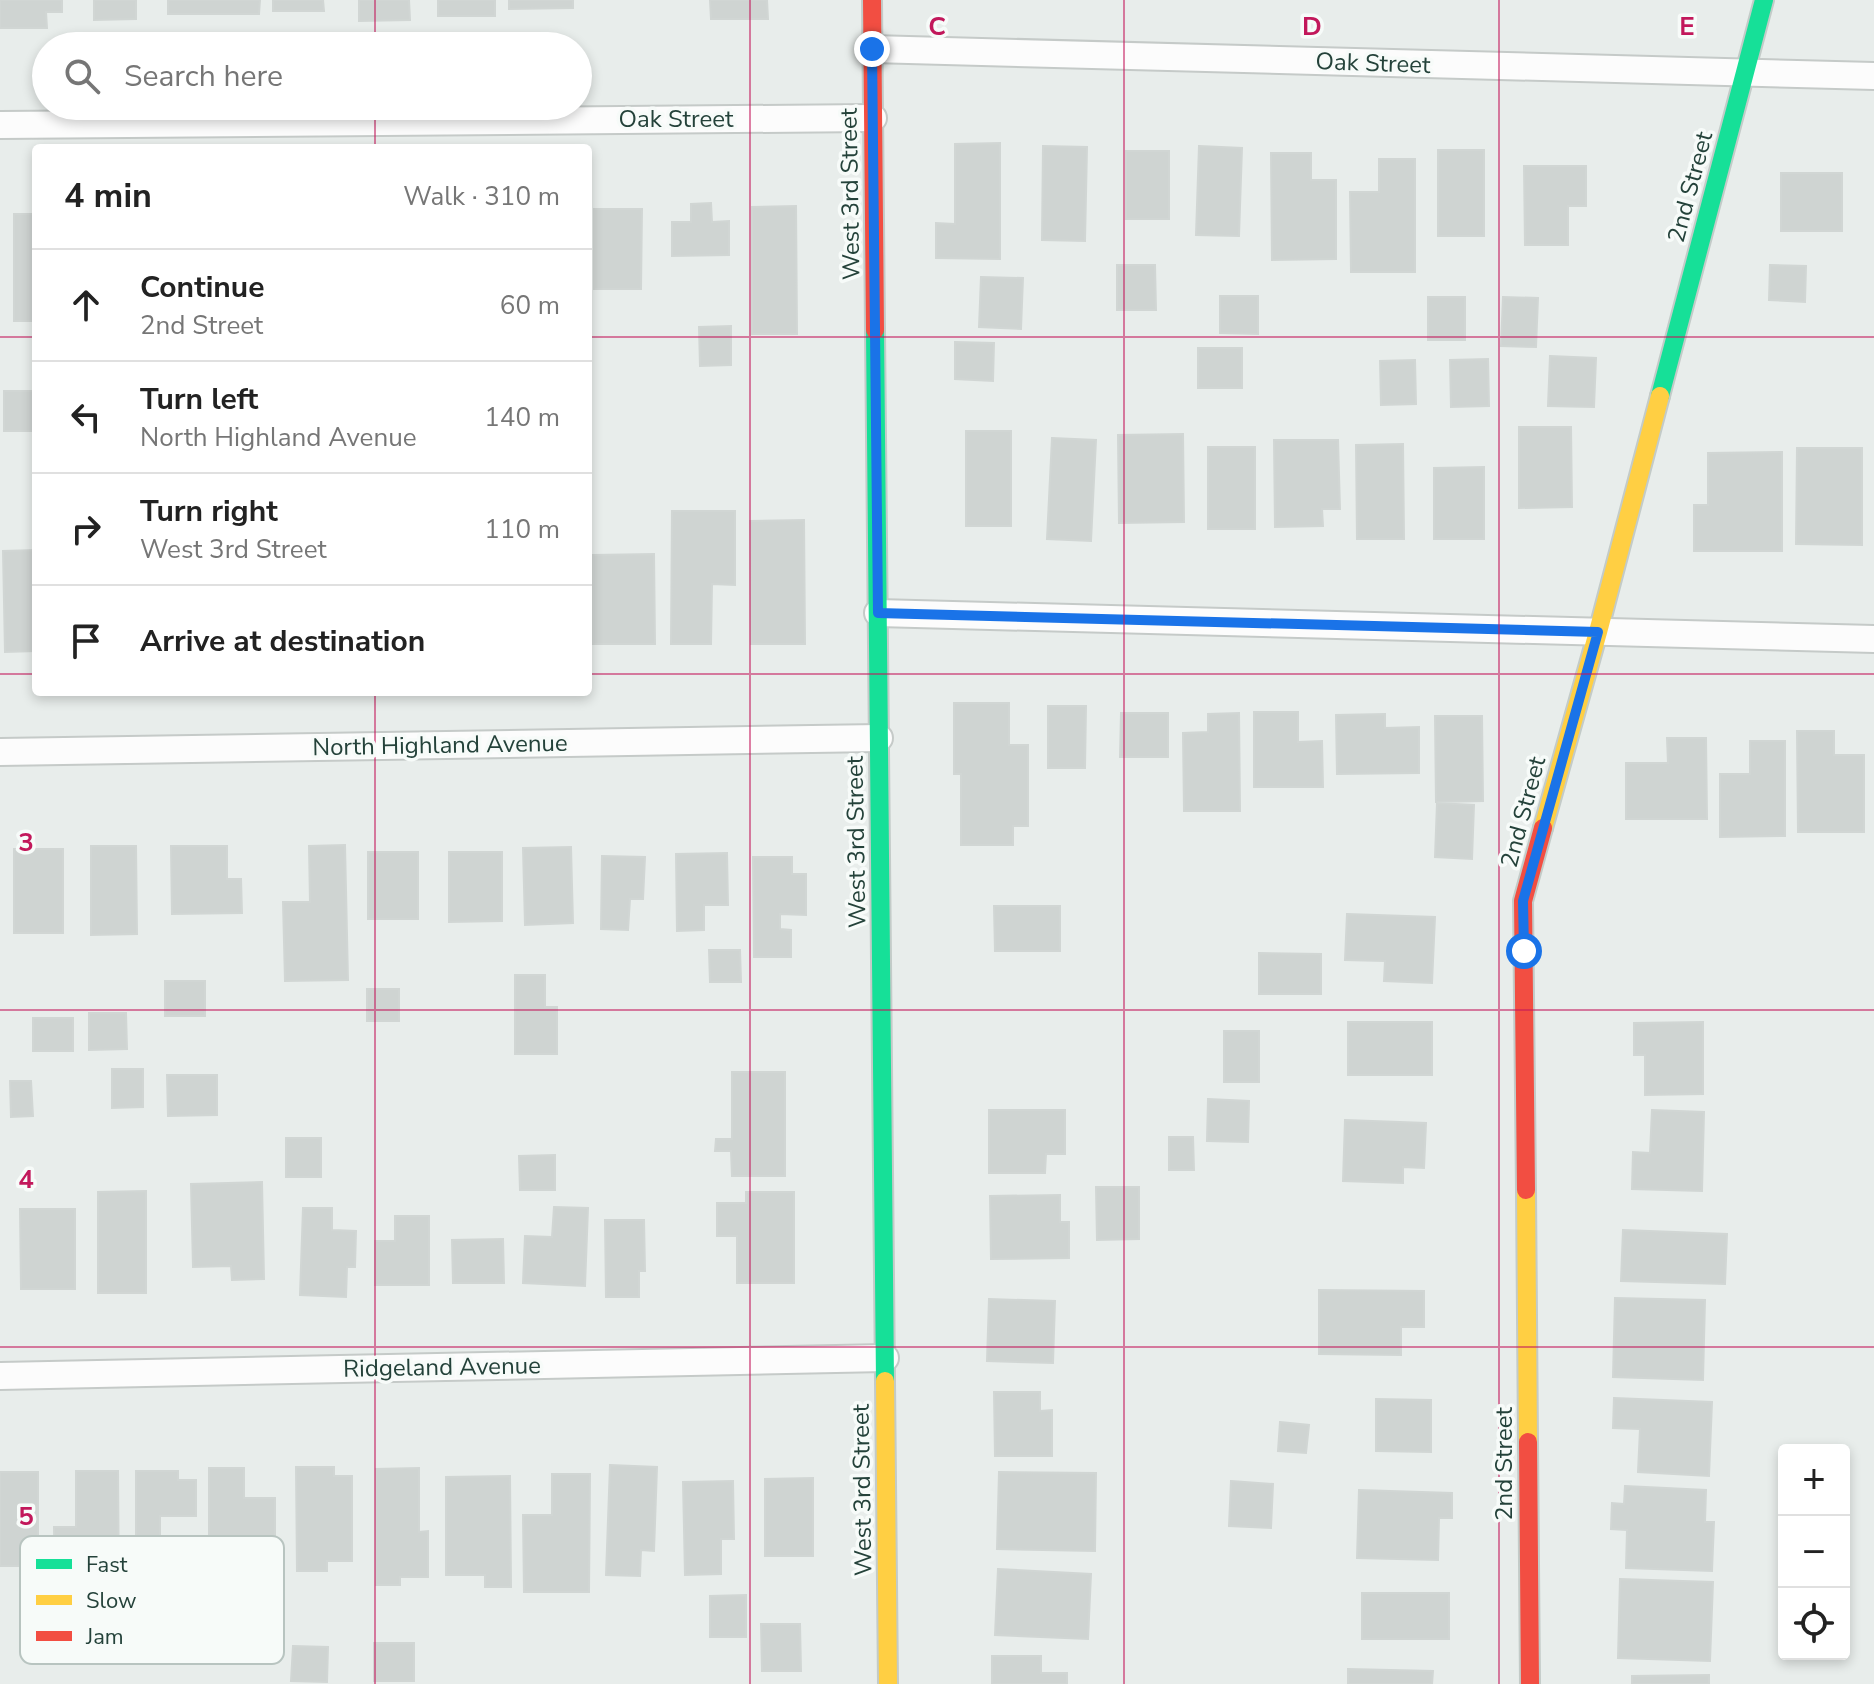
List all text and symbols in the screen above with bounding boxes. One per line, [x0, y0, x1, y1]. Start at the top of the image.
text: C [928, 9, 946, 44]
text: D [1302, 9, 1322, 44]
text: E [1679, 9, 1695, 44]
route end [854, 31, 890, 67]
search box [32, 32, 592, 120]
street label: Oak Street [1315, 45, 1432, 81]
icon: search [60, 54, 104, 98]
text: Search here [124, 56, 283, 97]
street label: Oak Street [619, 103, 734, 135]
street label: West 3rd Street [832, 107, 868, 280]
street label: 2nd Street [1660, 127, 1720, 246]
text: 4 min [64, 173, 152, 219]
text: Walk · 310 m [403, 179, 560, 214]
text: Continue [140, 267, 265, 308]
icon: ahead [64, 283, 108, 327]
text: 60 m [500, 288, 560, 323]
text: 2nd Street [140, 308, 263, 343]
text: Turn left [140, 379, 258, 420]
icon: left [64, 395, 108, 439]
text: 140 m [484, 400, 560, 435]
text: North Highland Avenue [140, 420, 417, 455]
text: Turn right [140, 491, 278, 532]
icon: right [64, 507, 108, 551]
text: 110 m [484, 512, 560, 547]
text: West 3rd Street [140, 532, 327, 567]
icon: arrive [64, 619, 108, 663]
text: Arrive at destination [140, 621, 425, 662]
street label: North Highland Avenue [312, 727, 568, 763]
street label: 2nd Street [1493, 752, 1553, 871]
street label: West 3rd Street [838, 755, 874, 928]
text: 3 [18, 825, 34, 860]
route start [1506, 933, 1542, 969]
text: 4 [18, 1162, 34, 1197]
street label: Ridgeland Avenue [343, 1349, 541, 1385]
street label: West 3rd Street [844, 1403, 880, 1576]
street label: 2nd Street [1488, 1407, 1520, 1521]
map controls [1778, 1444, 1850, 1660]
button: + [1778, 1444, 1850, 1516]
text: 5 [18, 1499, 34, 1534]
button: − [1778, 1516, 1850, 1588]
legend [20, 1536, 284, 1664]
text: Fast [86, 1550, 128, 1580]
text: Slow [86, 1586, 137, 1616]
button: locate [1778, 1588, 1850, 1660]
text: Jam [85, 1622, 124, 1652]

